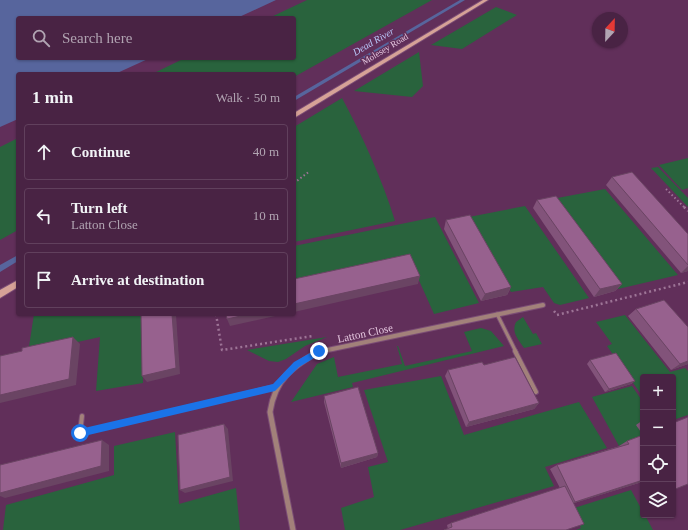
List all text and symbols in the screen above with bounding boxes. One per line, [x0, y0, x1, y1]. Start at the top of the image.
north arrow [592, 12, 628, 48]
search box [16, 16, 296, 60]
water label: Dead River [350, 25, 396, 58]
icon: search [30, 27, 52, 49]
text: Search here [62, 30, 132, 46]
street label: Molesey Road [360, 31, 410, 67]
text: 1 min [32, 88, 73, 107]
text: Walk · 50 m [216, 90, 280, 105]
icon: ahead [33, 141, 55, 163]
text: Continue [71, 144, 130, 160]
text: 40 m [253, 144, 279, 159]
text: Turn left [71, 200, 128, 216]
icon: left [33, 205, 55, 227]
text: 10 m [253, 208, 279, 223]
text: Latton Close [71, 217, 138, 232]
icon: arrive [33, 269, 55, 291]
text: Arrive at destination [71, 272, 204, 288]
street label: Latton Close [336, 321, 394, 345]
route end [310, 342, 328, 360]
map controls [640, 374, 676, 518]
button: + [640, 374, 676, 410]
button: − [640, 410, 676, 446]
route start [71, 424, 89, 442]
button: locate [640, 446, 676, 482]
button: layers [640, 482, 676, 518]

